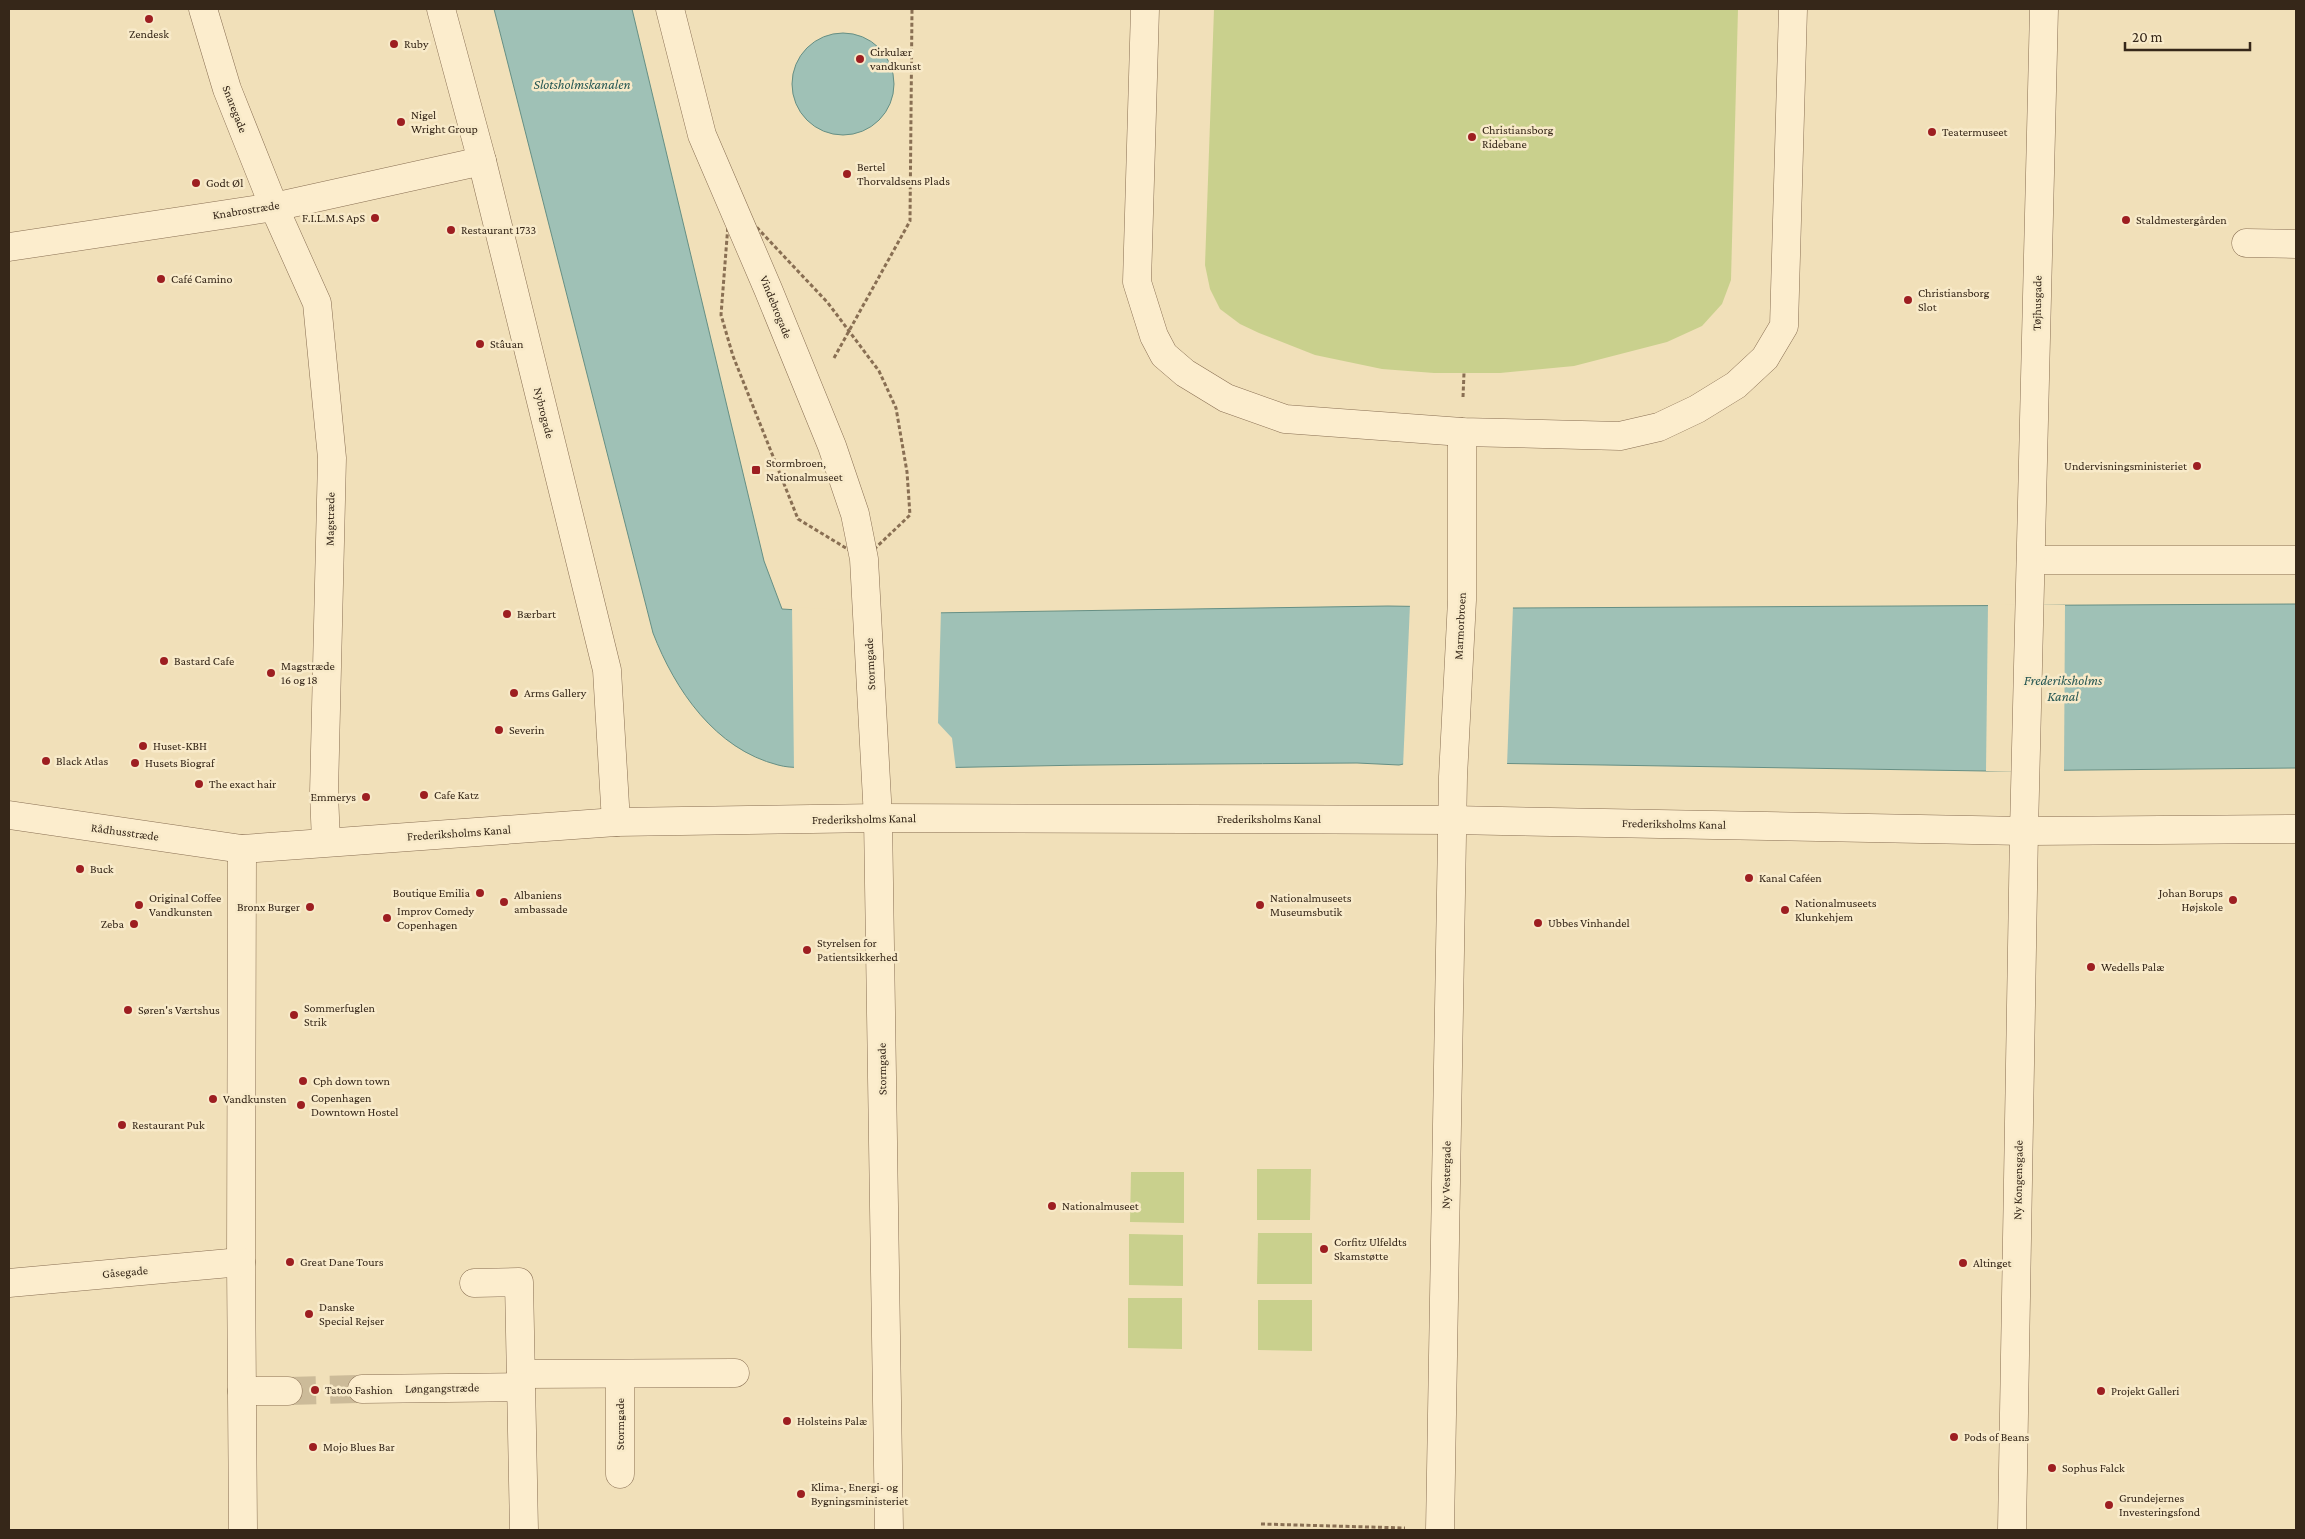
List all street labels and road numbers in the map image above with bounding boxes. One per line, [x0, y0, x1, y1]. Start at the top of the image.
street label: Snaregade [220, 83, 250, 135]
street label: Knabrostræde [212, 198, 280, 222]
street label: Vindebrogade [757, 273, 795, 341]
street label: Tøjhusgade [2030, 275, 2044, 331]
street label: Nybrogade [531, 386, 557, 440]
street label: Magstræde [323, 492, 337, 546]
street label: Marmorbroen [1451, 591, 1469, 660]
street label: Stormgade [862, 638, 878, 690]
street label: Frederiksholms Kanal [812, 811, 916, 827]
street label: Frederiksholms Kanal [1217, 812, 1321, 826]
street label: Frederiksholms Kanal [1622, 816, 1726, 832]
street label: Rådhusstræde [90, 820, 160, 844]
street label: Frederiksholms Kanal [407, 822, 511, 844]
street label: Stormgade [875, 1043, 889, 1095]
street label: Ny Kongensgade [2010, 1140, 2026, 1220]
street label: Ny Vestergade [1438, 1141, 1454, 1209]
street label: Gåsegade [101, 1263, 149, 1281]
street label: Løngangstræde [405, 1380, 479, 1396]
street label: Stormgade [613, 1398, 627, 1450]

